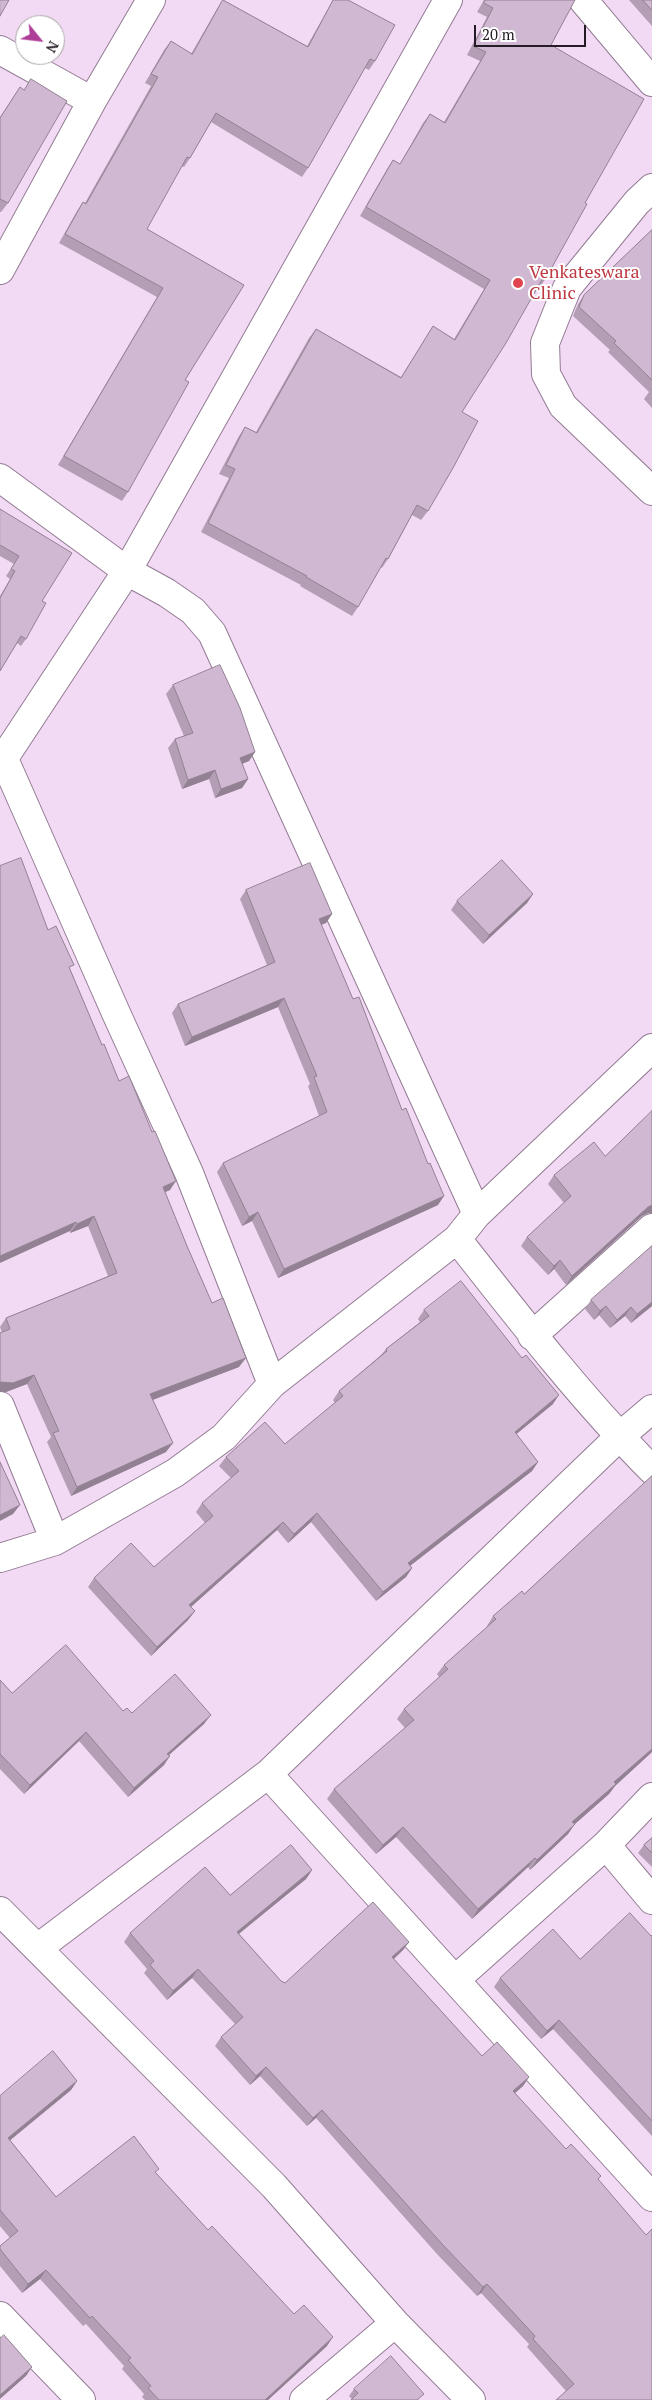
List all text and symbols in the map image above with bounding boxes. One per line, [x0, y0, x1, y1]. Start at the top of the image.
north arrow [15, 15, 65, 65]
scale bar [477, 15, 590, 47]
text: 20 m [482, 24, 515, 44]
text: N [42, 38, 64, 56]
place label: Venkateswara Clinic [529, 262, 640, 304]
marker: Venkateswara Clinic [511, 276, 525, 290]

